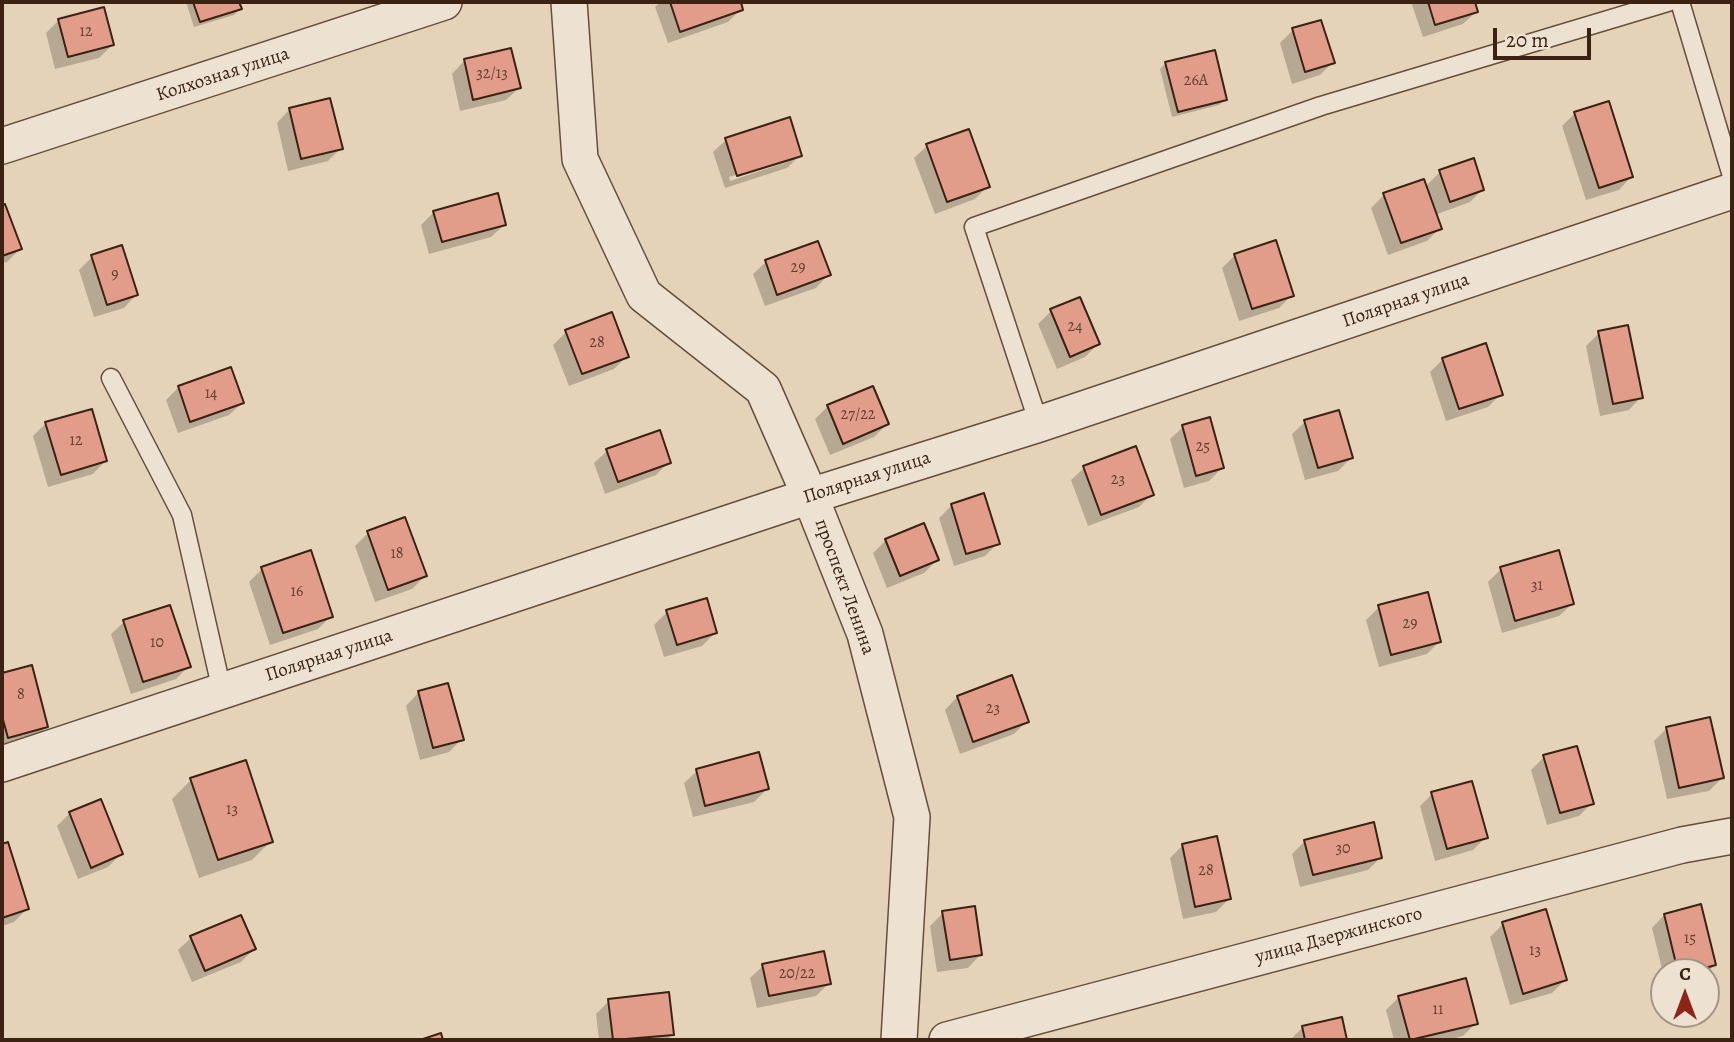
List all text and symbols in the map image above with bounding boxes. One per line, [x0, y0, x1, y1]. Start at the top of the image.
scale bar [1496, 14, 1594, 58]
house number: 12 [79, 22, 93, 42]
text: 20 m [1506, 26, 1549, 54]
street label: Колхозная улица [154, 43, 292, 107]
house number: 32/13 [476, 64, 508, 84]
house number: 26А [1184, 71, 1208, 91]
house number: 29 [791, 258, 805, 278]
house number: 9 [111, 265, 119, 285]
street label: Полярная улица [1340, 269, 1472, 333]
house number: 24 [1068, 317, 1082, 337]
house number: 28 [589, 333, 605, 353]
house number: 14 [205, 384, 217, 404]
house number: 27/22 [841, 405, 875, 425]
house number: 12 [69, 431, 83, 451]
house number: 25 [1196, 437, 1210, 457]
street label: Полярная улица [800, 447, 934, 509]
house number: 23 [1111, 470, 1125, 490]
street label: проспект Ленина [809, 516, 879, 658]
house number: 18 [390, 544, 404, 564]
house number: 31 [1531, 576, 1543, 596]
house number: 16 [291, 582, 303, 602]
house number: 29 [1403, 614, 1417, 634]
street label: Полярная улица [262, 625, 396, 687]
house number: 10 [150, 633, 164, 653]
house number: 8 [17, 685, 25, 705]
house number: 23 [986, 699, 1000, 719]
house number: 13 [226, 800, 238, 820]
house number: 30 [1335, 839, 1351, 859]
house number: 28 [1198, 861, 1214, 881]
street label: улица Дзержинского [1253, 903, 1425, 969]
house number: 15 [1684, 929, 1696, 949]
house number: 13 [1529, 941, 1541, 961]
north arrow [1650, 958, 1720, 1028]
text: С [1679, 961, 1691, 987]
house number: 20/22 [779, 964, 815, 984]
house number: 11 [1433, 1000, 1443, 1020]

